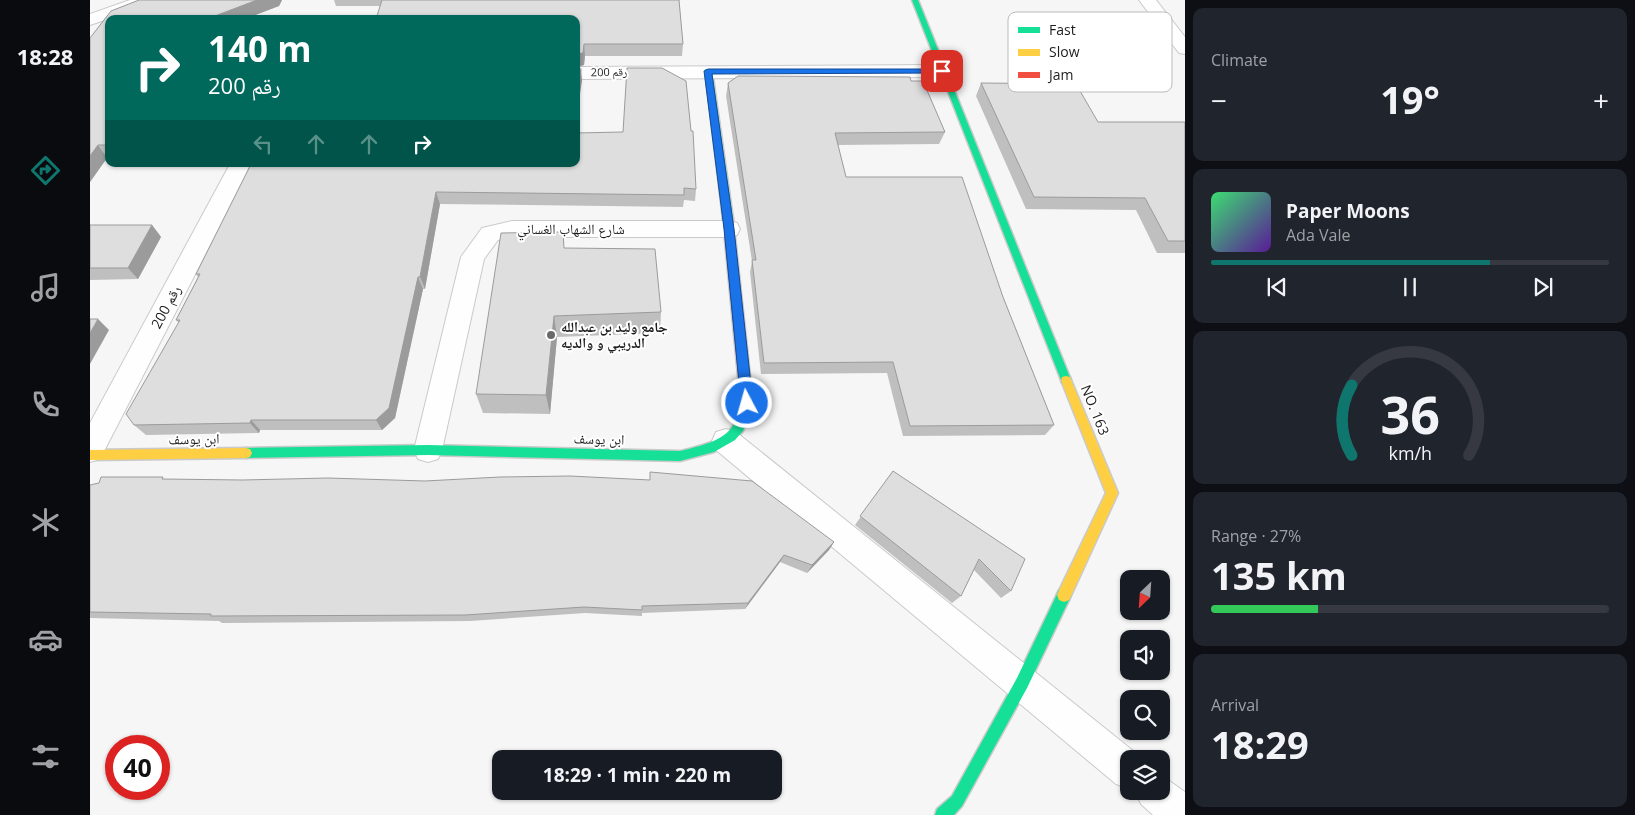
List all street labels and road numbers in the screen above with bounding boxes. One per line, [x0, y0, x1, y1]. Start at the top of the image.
street label: رقم 200 [591, 64, 627, 80]
street label: شارع الشهاب الغساني [517, 219, 625, 241]
street label: رقم 200 [146, 282, 186, 332]
street label: NO. 163 [1077, 382, 1114, 438]
street label: ابن يوسف [168, 429, 220, 448]
street label: ابن يوسف [573, 429, 625, 448]

